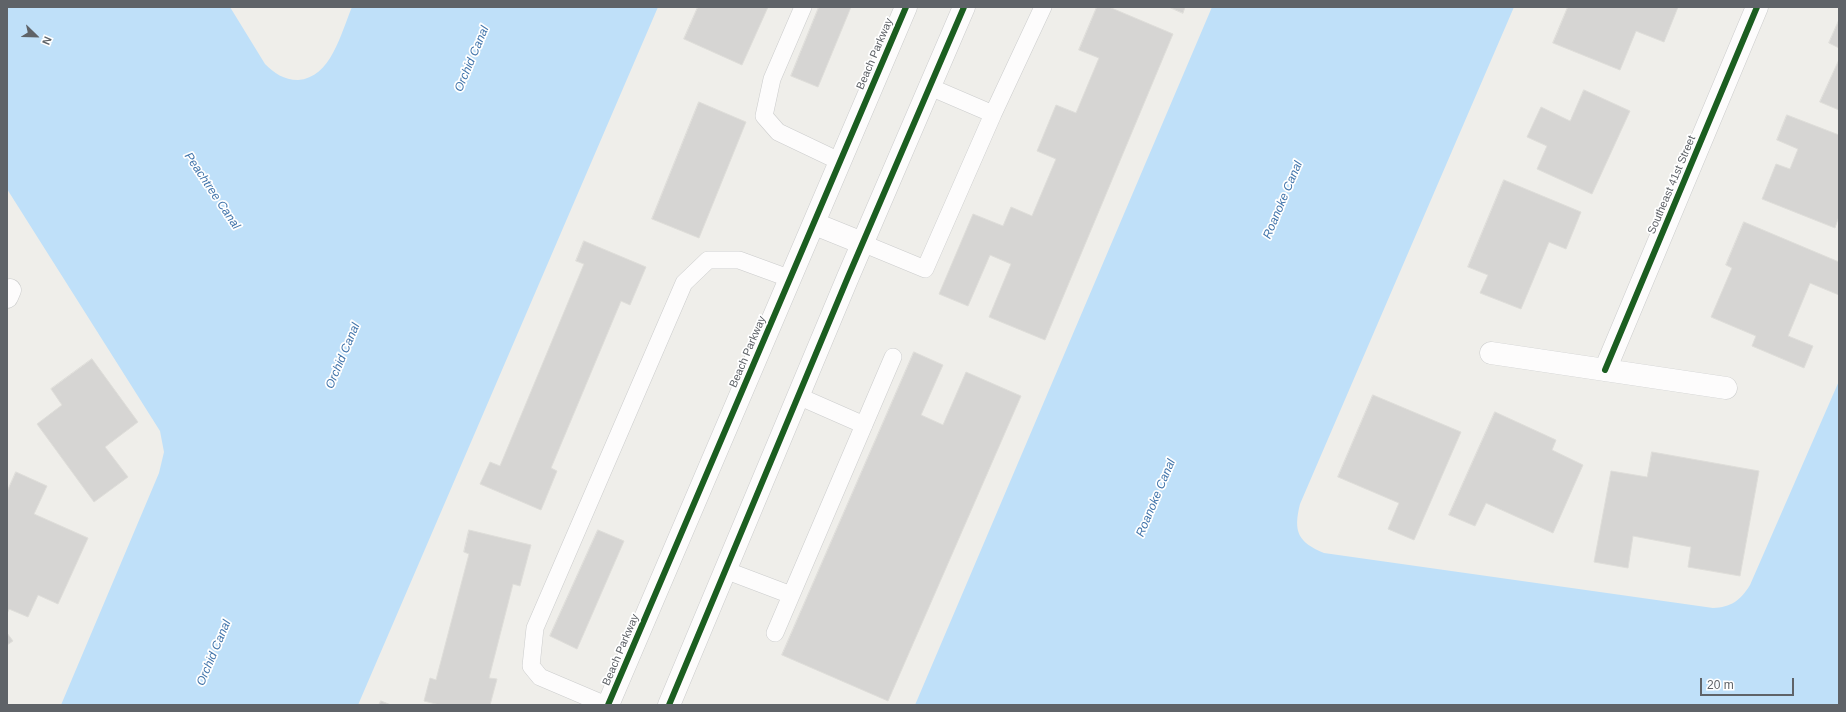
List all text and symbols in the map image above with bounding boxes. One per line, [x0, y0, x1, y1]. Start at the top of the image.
north arrow [16, 16, 56, 56]
street label: Beach Parkway [854, 16, 896, 92]
water label: Orchid Canal [452, 24, 492, 94]
text: N [40, 35, 54, 47]
street label: Southeast 41st Street [1645, 134, 1699, 236]
water label: Peachtree Canal [181, 150, 243, 232]
water label: Roanoke Canal [1260, 159, 1306, 241]
street label: Beach Parkway [727, 314, 769, 390]
water label: Orchid Canal [323, 321, 363, 391]
water label: Roanoke Canal [1133, 457, 1179, 539]
street label: Beach Parkway [600, 612, 642, 688]
water label: Orchid Canal [194, 618, 234, 688]
scale bar [1702, 670, 1796, 696]
text: 20 m [1707, 678, 1734, 692]

